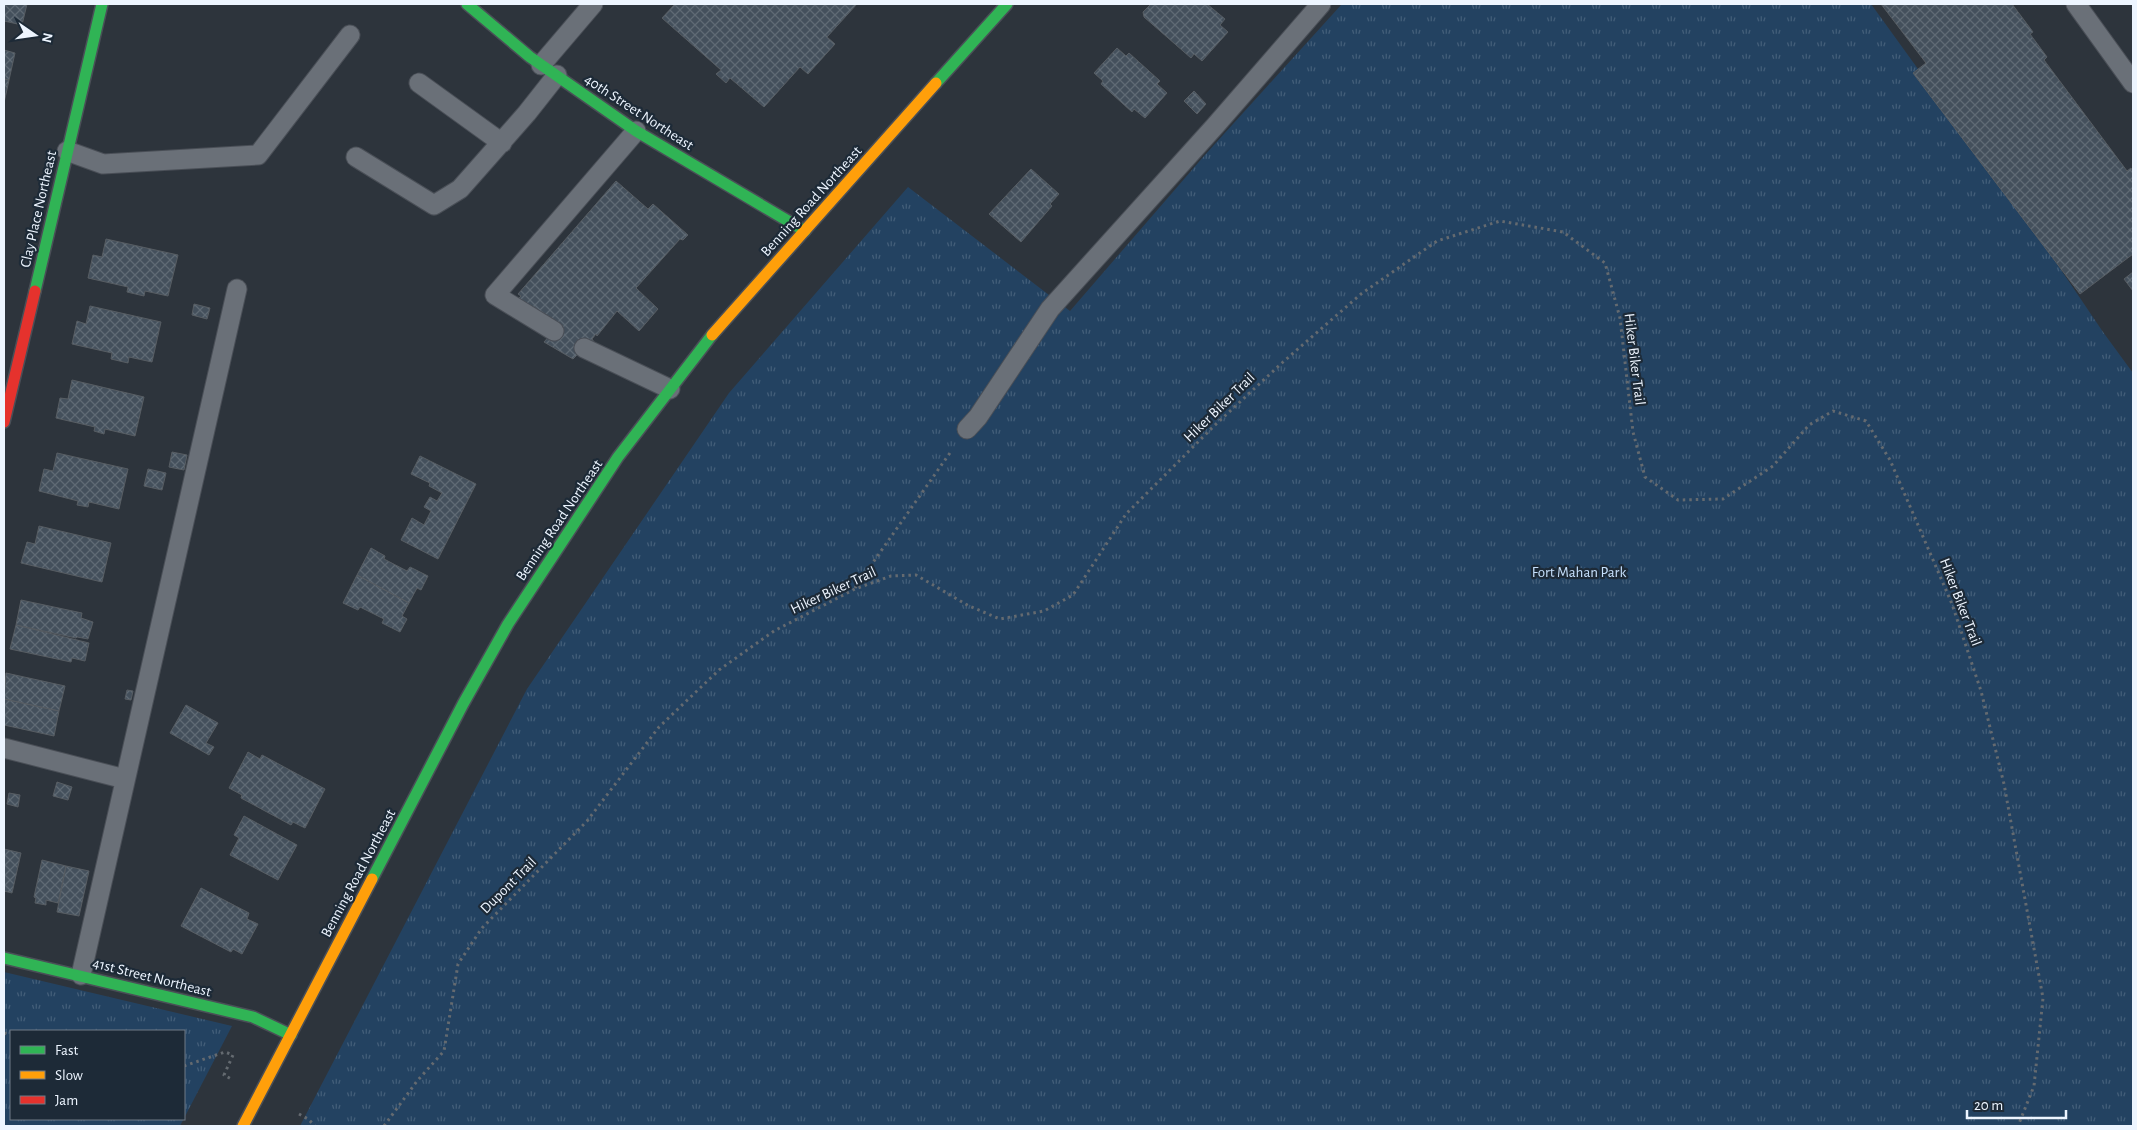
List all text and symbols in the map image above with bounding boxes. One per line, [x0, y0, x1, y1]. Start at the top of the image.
north arrow [10, 10, 60, 60]
text: N [39, 31, 55, 44]
street label: 40th Street Northeast [581, 72, 696, 153]
street label: Benning Road Northeast [758, 143, 865, 259]
street label: Clay Place Northeast [18, 149, 59, 269]
street label: Hiker Biker Trail [1621, 312, 1648, 406]
street label: Hiker Biker Trail [1181, 370, 1258, 445]
street label: Benning Road Northeast [513, 457, 606, 583]
street label: Hiker Biker Trail [1937, 556, 1984, 648]
street label: Hiker Biker Trail [788, 564, 878, 617]
park label: Fort Mahan Park [1532, 565, 1626, 580]
street label: Benning Road Northeast [318, 807, 399, 940]
street label: Dupont Trail [477, 854, 539, 916]
street label: 41st Street Northeast [91, 955, 213, 1000]
legend [10, 1030, 185, 1120]
text: Fast [55, 1043, 79, 1058]
text: Slow [55, 1068, 83, 1083]
scale bar [1967, 1088, 2066, 1120]
text: Jam [55, 1093, 78, 1108]
text: 20 m [1974, 1098, 2003, 1113]

